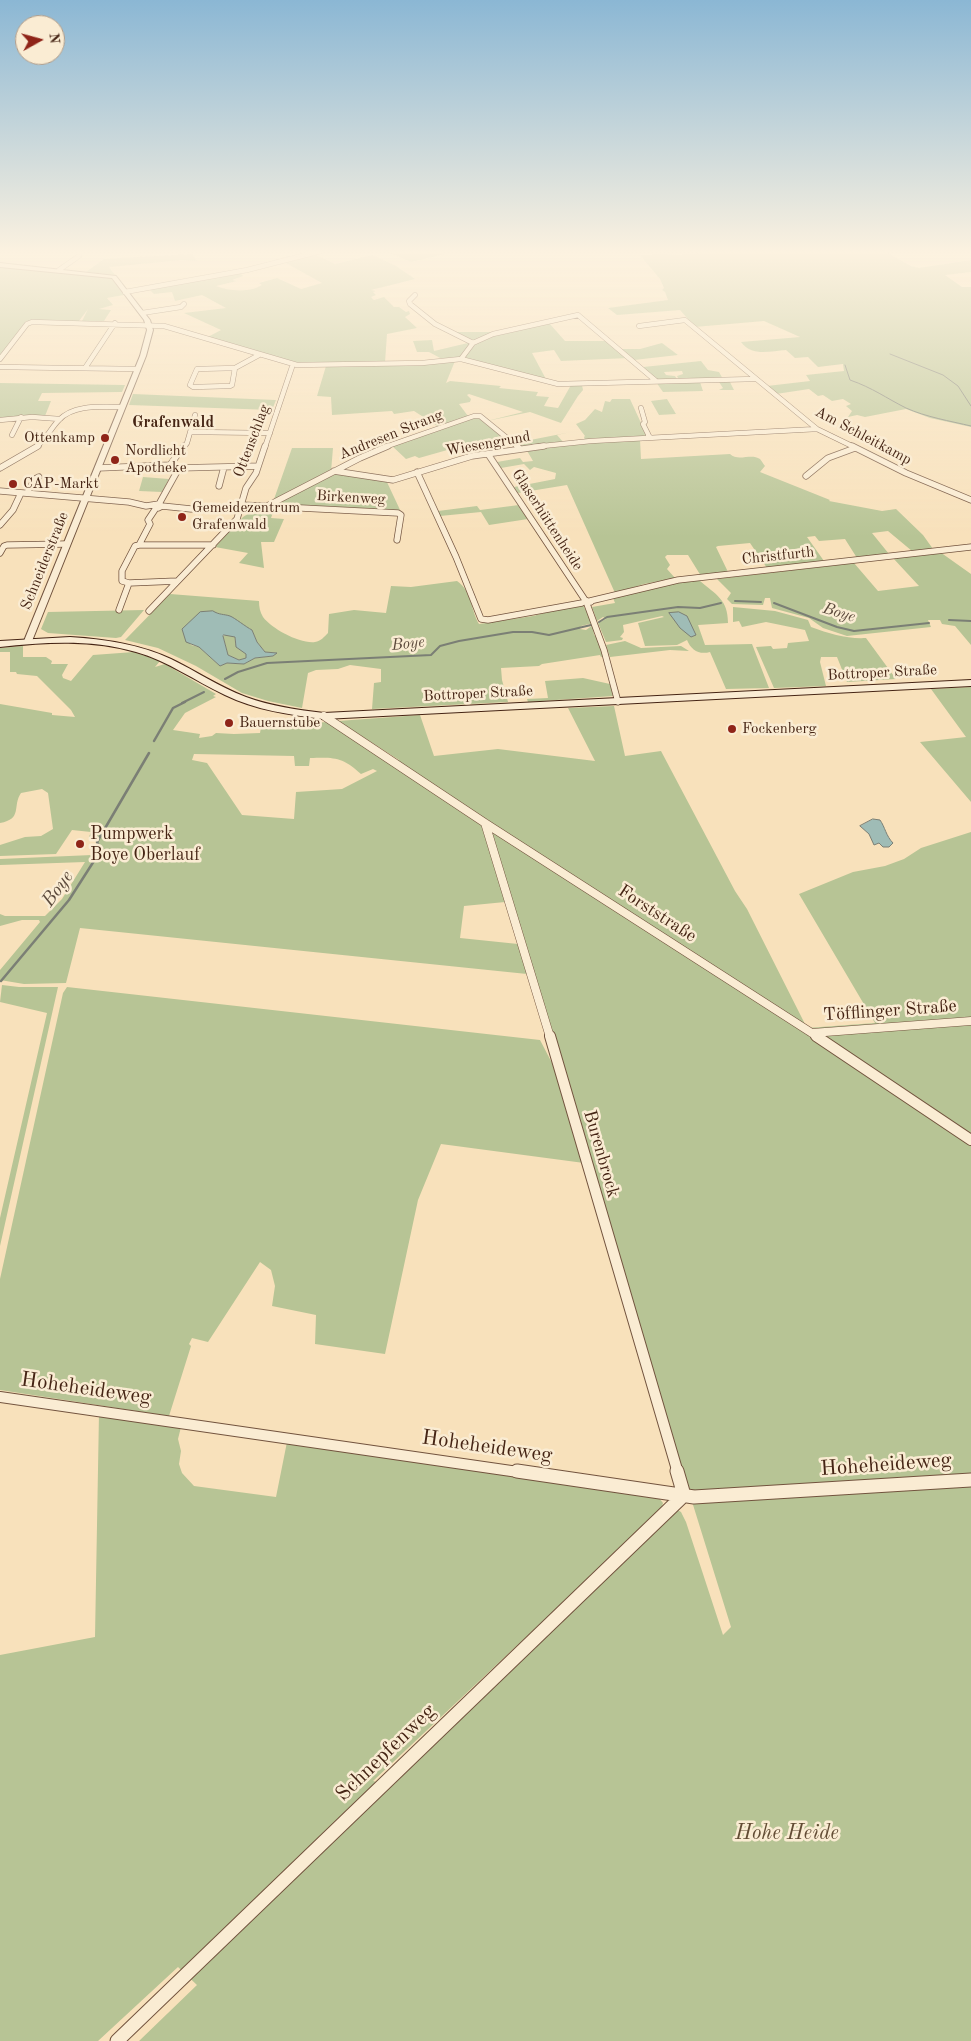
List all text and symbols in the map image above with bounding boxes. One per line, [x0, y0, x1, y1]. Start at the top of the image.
north arrow [15, 15, 65, 65]
text: N [46, 32, 61, 44]
street label: Ottenschlag [230, 402, 274, 480]
street label: Am Schleitkamp [812, 403, 914, 469]
street label: Andresen Strang [336, 406, 446, 464]
district label: Grafenwald [132, 413, 214, 433]
street label: Wiesengrund [444, 428, 532, 460]
place label: Ottenkamp [24, 429, 95, 447]
marker: Ottenkamp [99, 432, 111, 444]
place label: Nordlicht Apotheke [125, 442, 187, 477]
marker: Nordlicht Apotheke [109, 454, 121, 466]
street label: Glaserhüttenheide [508, 466, 586, 574]
place label: CAP-Markt [23, 475, 99, 493]
marker: CAP-Markt [7, 478, 19, 490]
street label: Birkenweg [316, 487, 386, 509]
place label: Gemeidezentrum Grafenwald [192, 499, 300, 534]
street label: Schneiderstraße [17, 509, 73, 613]
marker: Gemeidezentrum Grafenwald [176, 511, 188, 523]
street label: Christfurth [741, 543, 815, 569]
water label: Boye [820, 599, 858, 627]
water label: Boye [390, 633, 426, 655]
street label: Bottroper Straße [827, 661, 937, 685]
street label: Bottroper Straße [423, 682, 533, 706]
place label: Bauernstube [239, 714, 320, 732]
marker: Bauernstube [223, 717, 235, 729]
place label: Fockenberg [742, 720, 817, 738]
marker: Fockenberg [726, 723, 738, 735]
place label: Pumpwerk Boye Oberlauf [90, 823, 200, 866]
marker: Pumpwerk Boye Oberlauf [74, 838, 86, 850]
water label: Boye [37, 866, 79, 912]
street label: Forststraße [614, 881, 700, 947]
street label: Töfflinger Straße [823, 996, 957, 1026]
street label: Burenbrock [578, 1108, 624, 1200]
street label: Hoheheideweg [19, 1367, 153, 1411]
street label: Hoheheideweg [420, 1425, 554, 1469]
street label: Hoheheideweg [819, 1448, 953, 1482]
street label: Schnepfenweg [331, 1699, 441, 1807]
park label: Hohe Heide [735, 1820, 839, 1846]

